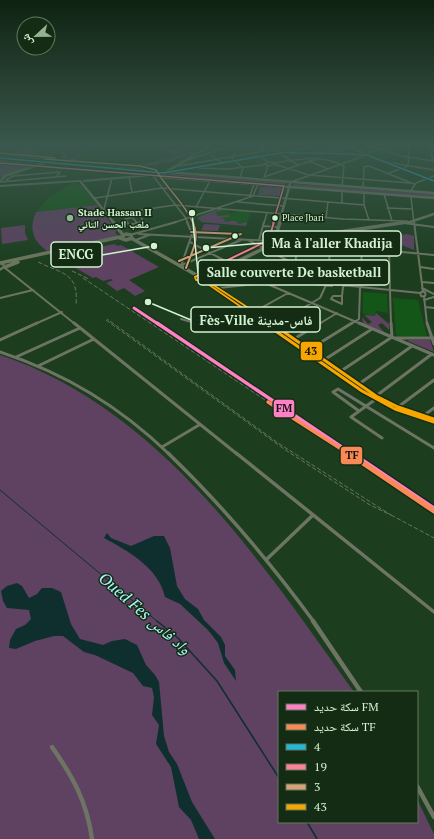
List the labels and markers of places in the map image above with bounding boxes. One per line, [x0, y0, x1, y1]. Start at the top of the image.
place label: Stade Hassan II ملعب الحسن التاني [78, 206, 152, 232]
place label: Place Jbari [282, 212, 324, 224]
marker: Stade Hassan II ملعب الحسن التاني [65, 213, 75, 223]
marker: Place Jbari [270, 213, 280, 223]
unlabelled marker [230, 231, 240, 241]
callout: Ma à l'aller Khadija [263, 231, 401, 256]
callout: ENCG [51, 242, 102, 267]
callout: Salle couverte De basketball [198, 260, 389, 285]
callout: Fès-Ville فاس-مدينة [191, 307, 320, 332]

